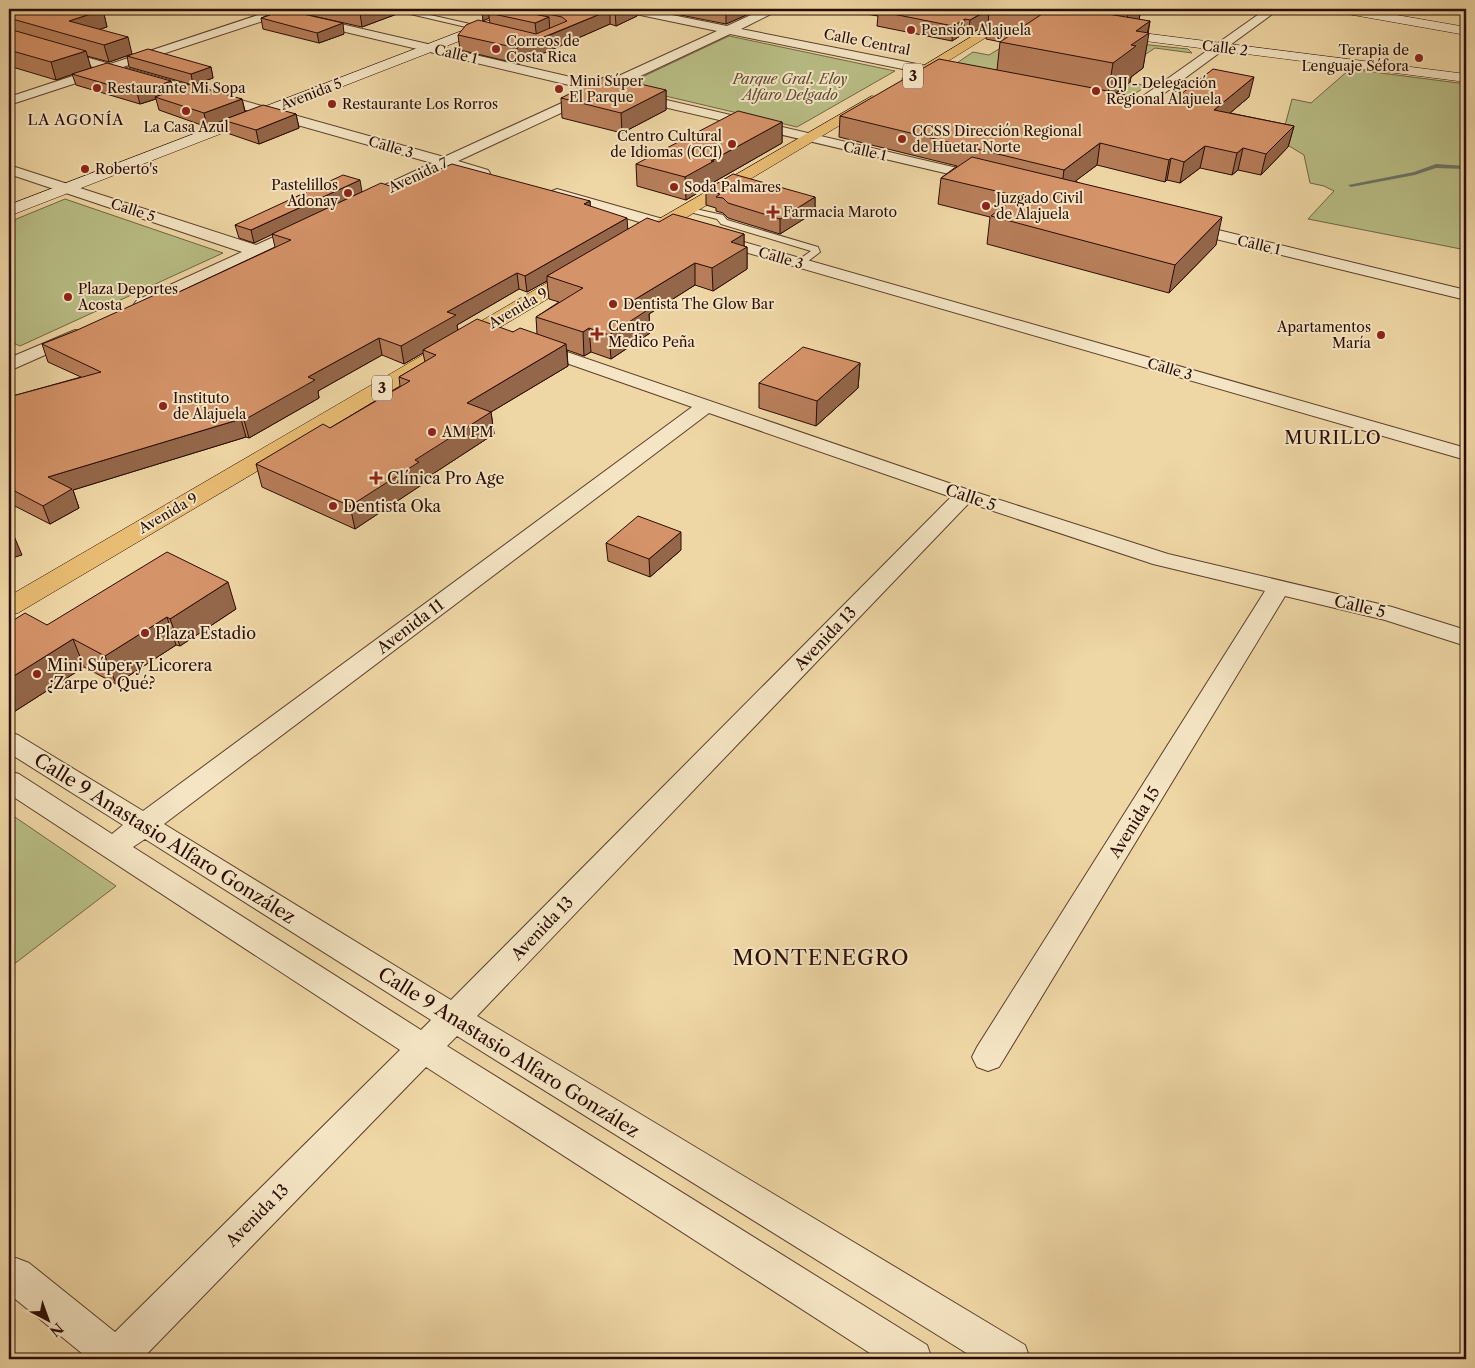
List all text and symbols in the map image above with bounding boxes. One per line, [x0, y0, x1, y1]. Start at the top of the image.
place label: Pensión Alajuela [921, 21, 1032, 39]
marker: Pensión Alajuela [905, 24, 917, 36]
street label: Calle Central [822, 25, 912, 59]
place label: Correos de Costa Rica [506, 32, 580, 66]
street label: Calle 2 [1201, 36, 1249, 60]
street label: Calle 1 [433, 40, 480, 68]
place label: Terapia de Lenguaje Séfora [1301, 41, 1410, 75]
marker: Correos de Costa Rica [490, 43, 502, 55]
marker: Terapia de Lenguaje Séfora [1413, 52, 1425, 64]
road number: 3 [903, 64, 923, 88]
park label: Parque Gral. Eloy Alfaro Delgado [732, 70, 847, 104]
place label: Mini Súper El Parque [569, 72, 643, 106]
street label: Avenida 5 [277, 74, 344, 114]
place label: OIJ - Delegación Regional Alajuela [1106, 74, 1222, 108]
place label: Restaurante Mi Sopa [107, 79, 246, 97]
marker: Restaurante Mi Sopa [91, 82, 103, 94]
marker: Mini Súper El Parque [553, 83, 565, 95]
marker: OIJ - Delegación Regional Alajuela [1090, 85, 1102, 97]
place label: Restaurante Los Rorros [342, 95, 498, 113]
marker: Restaurante Los Rorros [326, 98, 338, 110]
marker: La Casa Azul [180, 105, 192, 117]
district label: LA AGONÍA [28, 110, 124, 129]
place label: La Casa Azul [143, 118, 229, 136]
place label: CCSS Dirección Regional de Huetar Norte [912, 122, 1082, 156]
place label: Centro Cultural de Idiomas (CCI) [610, 127, 722, 161]
street label: Calle 3 [367, 132, 415, 162]
marker: CCSS Dirección Regional de Huetar Norte [896, 133, 908, 145]
street label: Calle 1 [842, 137, 889, 165]
marker: Centro Cultural de Idiomas (CCI) [726, 138, 738, 150]
street label: Avenida 7 [384, 153, 451, 197]
place label: Roberto's [95, 160, 158, 178]
marker: Roberto's [79, 163, 91, 175]
place label: Pastelillos Adonay [271, 176, 338, 210]
place label: Soda Palmares [684, 178, 781, 196]
marker: Soda Palmares [668, 181, 680, 193]
marker: Pastelillos Adonay [342, 187, 354, 199]
place label: Juzgado Civil de Alajuela [994, 189, 1083, 223]
street label: Calle 5 [109, 194, 157, 226]
marker: Juzgado Civil de Alajuela [980, 200, 992, 212]
place label: Farmacia Maroto [783, 203, 897, 221]
marker: Farmacia Maroto [767, 206, 779, 218]
street label: Calle 1 [1236, 231, 1283, 259]
street label: Calle 3 [757, 243, 805, 273]
place label: Plaza Deportes Acosta [77, 280, 178, 314]
street label: Avenida 9 [484, 284, 551, 333]
marker: Plaza Deportes Acosta [62, 291, 74, 303]
place label: Dentista The Glow Bar [623, 295, 774, 313]
marker: Dentista The Glow Bar [607, 298, 619, 310]
place label: Centro Medico Peña [608, 317, 695, 351]
place label: Apartamentos María [1276, 318, 1372, 352]
marker: Centro Medico Peña [590, 327, 604, 341]
marker: Apartamentos María [1375, 329, 1387, 341]
street label: Calle 3 [1146, 354, 1194, 384]
road number: 3 [372, 376, 392, 400]
place label: Instituto de Alajuela [173, 389, 247, 423]
marker: Instituto de Alajuela [157, 400, 169, 412]
place label: AM PM [441, 423, 494, 441]
marker: AM PM [426, 426, 438, 438]
district label: MURILLO [1284, 427, 1382, 449]
place label: Clínica Pro Age [387, 468, 504, 488]
marker: Clínica Pro Age [369, 471, 383, 485]
street label: Calle 5 [943, 479, 999, 515]
street label: Avenida 9 [134, 489, 201, 538]
place label: Dentista Oka [343, 496, 442, 516]
marker: Dentista Oka [327, 500, 339, 512]
street label: Calle 5 [1332, 590, 1388, 622]
street label: Avenida 11 [372, 594, 448, 658]
street label: Avenida 13 [789, 602, 860, 675]
place label: Plaza Estadio [155, 623, 256, 643]
marker: Plaza Estadio [139, 627, 151, 639]
place label: Mini Súper y Licorera ¿Zarpe o Qué? [47, 655, 213, 693]
marker: Mini Súper y Licorera ¿Zarpe o Qué? [31, 668, 43, 680]
street label: Calle 9 Anastasio Alfaro González [30, 748, 300, 929]
street label: Avenida 15 [1104, 783, 1164, 862]
street label: Avenida 13 [506, 892, 577, 965]
district label: MONTENEGRO [732, 945, 910, 970]
street label: Calle 9 Anastasio Alfaro González [374, 962, 644, 1143]
street label: Avenida 13 [221, 1179, 293, 1251]
north arrow [22, 1296, 72, 1346]
text: N [46, 1319, 67, 1341]

